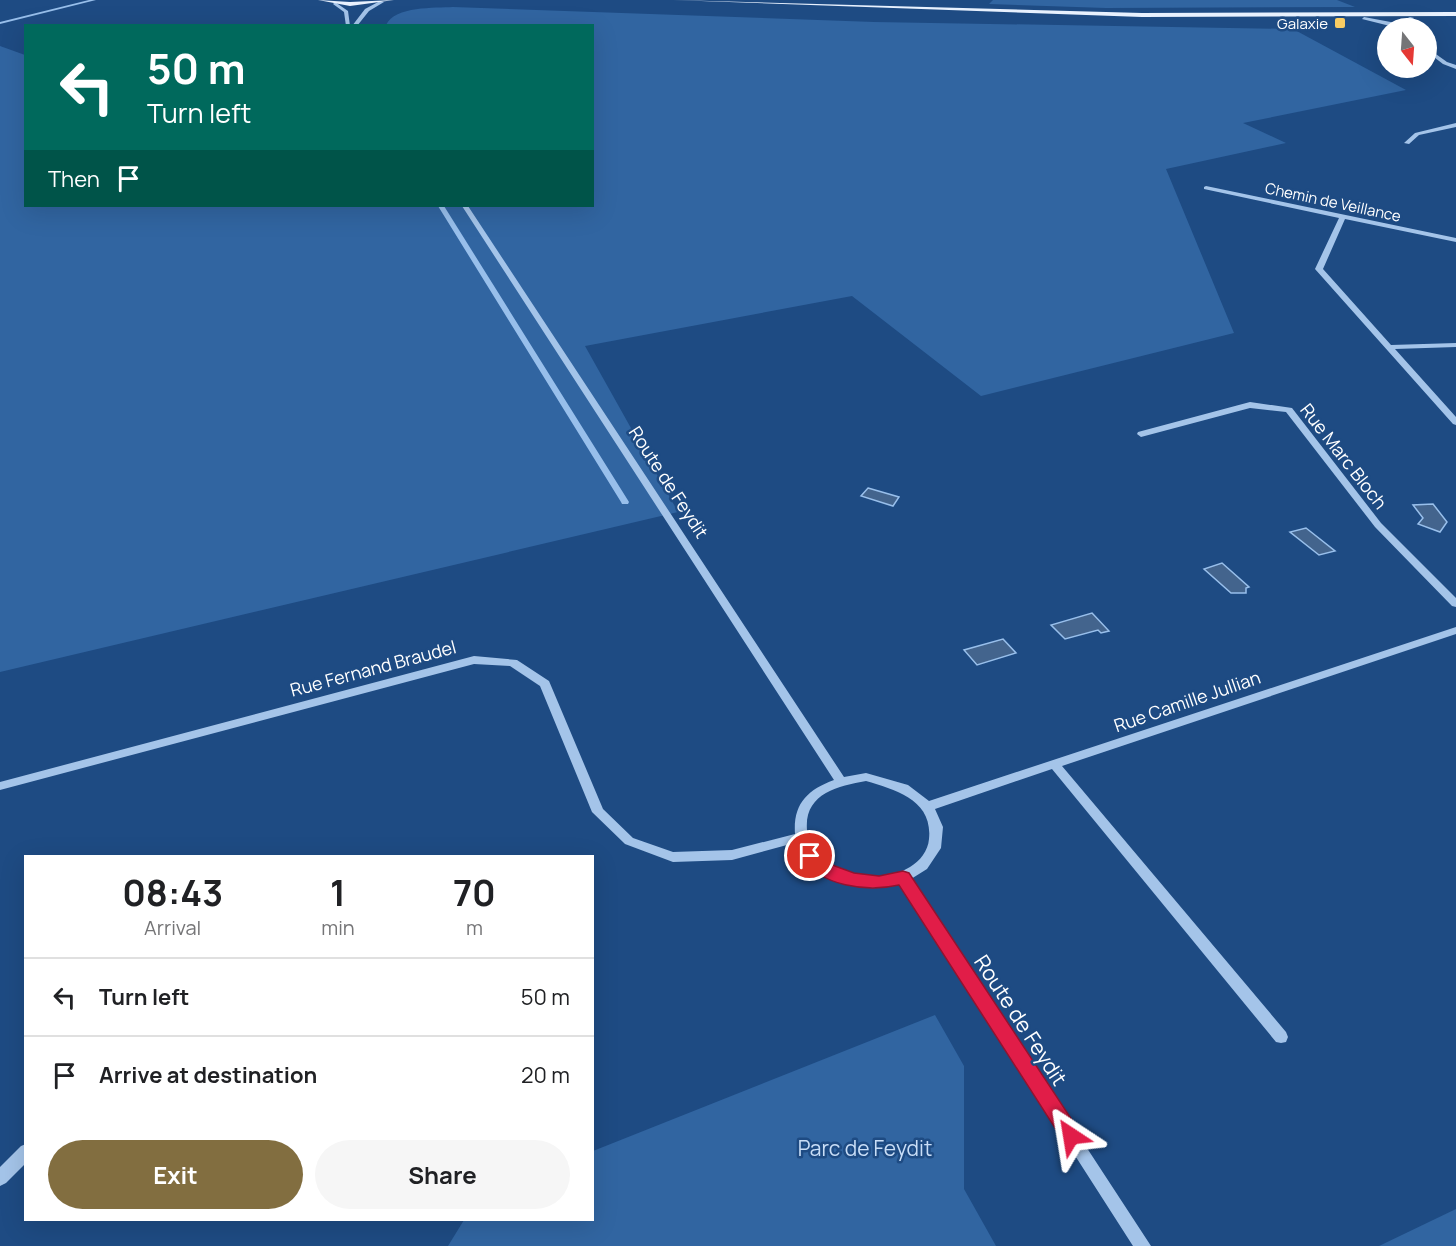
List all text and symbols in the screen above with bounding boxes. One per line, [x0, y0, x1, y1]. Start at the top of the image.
place label: Galaxie [1277, 13, 1328, 34]
marker: Galaxie [1333, 16, 1347, 30]
north arrow [1377, 18, 1437, 78]
map controls [1377, 18, 1437, 78]
text: 50 m [147, 39, 245, 97]
icon: left [48, 48, 126, 126]
text: Turn left [147, 94, 251, 131]
icon: arrive [112, 162, 145, 195]
text: Then [48, 164, 100, 194]
street label: Chemin de Veillance [1263, 177, 1403, 227]
street label: Rue Marc Bloch [1295, 398, 1393, 514]
street label: Route de Feydit [624, 421, 714, 543]
street label: Rue Fernand Braudel [287, 634, 459, 702]
street label: Rue Camille Jullian [1111, 665, 1263, 737]
pin [784, 830, 835, 881]
icon: arrive [793, 839, 826, 872]
text: 08:43 [122, 868, 223, 917]
text: 1 [330, 868, 346, 917]
text: 70 [453, 868, 496, 917]
text: Arrival [144, 914, 201, 941]
text: min [321, 914, 355, 941]
text: m [466, 914, 483, 941]
street label: Route de Feydit [968, 949, 1074, 1091]
icon: left [48, 981, 81, 1014]
text: Turn left [99, 982, 189, 1012]
text: 50 m [521, 982, 570, 1012]
icon: arrive [48, 1059, 81, 1092]
text: Arrive at destination [99, 1060, 317, 1090]
text: 20 m [521, 1060, 570, 1090]
position arrow [1039, 1104, 1103, 1168]
park label: Parc de Feydit [798, 1134, 932, 1162]
button: Exit [48, 1140, 303, 1209]
button: Share [315, 1140, 570, 1209]

